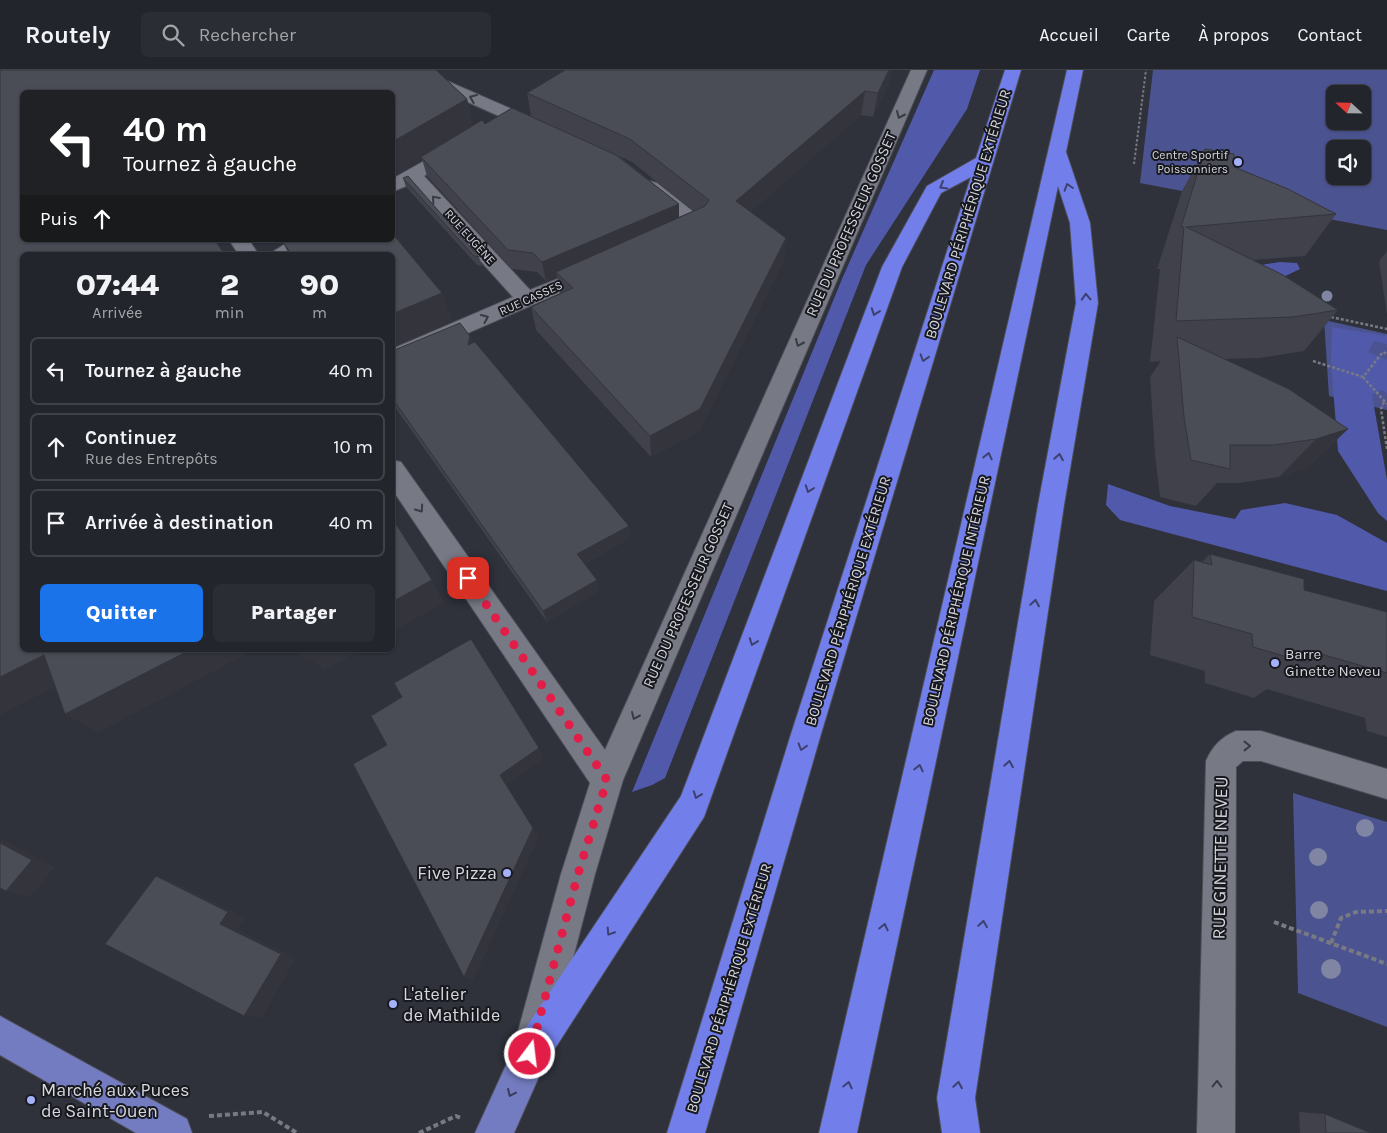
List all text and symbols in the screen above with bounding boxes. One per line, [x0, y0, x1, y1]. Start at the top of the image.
search box [141, 12, 491, 57]
text: Routely [25, 21, 111, 49]
icon: search [159, 21, 187, 49]
text: Rechercher [199, 24, 296, 46]
text: Accueil [1039, 24, 1099, 46]
text: Carte [1127, 24, 1170, 46]
text: À propos [1198, 24, 1270, 46]
text: Contact [1298, 24, 1362, 46]
north arrow [1326, 85, 1371, 130]
map controls [1326, 85, 1371, 185]
street label: BOULEVARD PÉRIPHÉRIQUE EXTÉRIEUR [921, 87, 1015, 341]
one-way arrow [469, 93, 478, 104]
text: 40 m [123, 109, 208, 150]
icon: left [40, 110, 105, 175]
one-way arrow [895, 110, 906, 119]
street label: RUE DU PROFESSEUR GOSSET [802, 128, 900, 319]
button: sound [1326, 140, 1371, 185]
place label: Centre Sportif Poissonniers [1152, 148, 1229, 176]
text: Tournez à gauche [123, 151, 297, 177]
marker: Centre Sportif Poissonniers [1232, 156, 1244, 168]
one-way arrow [939, 179, 948, 189]
one-way arrow [1064, 183, 1074, 191]
one-way arrow [432, 196, 441, 205]
icon: ahead [88, 205, 116, 233]
street label: RUE EUGÈNE [442, 206, 499, 267]
text: Puis [40, 208, 78, 230]
text: 07:44 [76, 267, 159, 303]
text: 2 [220, 267, 239, 303]
text: 90 [300, 267, 339, 303]
street label: RUE CASSES [497, 278, 565, 318]
one-way arrow [1081, 293, 1091, 301]
text: Arrivée [92, 303, 142, 322]
text: min [215, 303, 244, 322]
text: m [312, 303, 327, 322]
one-way arrow [870, 307, 881, 316]
one-way arrow [480, 313, 489, 324]
one-way arrow [794, 338, 805, 347]
one-way arrow [919, 354, 929, 362]
icon: left [42, 357, 70, 385]
text: Tournez à gauche [85, 360, 242, 382]
text: 40 m [329, 360, 373, 382]
text: Continuez [85, 427, 177, 449]
icon: ahead [42, 433, 70, 461]
text: 10 m [333, 436, 373, 458]
text: Rue des Entrepôts [85, 449, 218, 468]
one-way arrow [982, 451, 993, 460]
one-way arrow [1054, 453, 1064, 462]
street label: BOULEVARD PÉRIPHÉRIQUE EXTÉRIEUR [801, 474, 895, 728]
street label: BOULEVARD PÉRIPHÉRIQUE INTÉRIEUR [918, 474, 994, 728]
one-way arrow [805, 485, 815, 493]
street label: RUE DU PROFESSEUR GOSSET [639, 499, 737, 690]
one-way arrow [414, 503, 423, 513]
icon: arrive [42, 509, 70, 537]
text: Arrivée à destination [85, 512, 274, 534]
text: 40 m [329, 512, 373, 534]
pin [447, 557, 489, 599]
icon: arrive [454, 564, 482, 592]
button: Quitter [40, 584, 203, 642]
button: Partager [213, 584, 375, 642]
one-way arrow [1029, 599, 1040, 607]
one-way arrow [749, 637, 759, 646]
place label: Barre Ginette Neveu [1285, 645, 1381, 680]
marker: Barre Ginette Neveu [1269, 657, 1281, 669]
one-way arrow [630, 711, 641, 720]
one-way arrow [1243, 741, 1251, 751]
one-way arrow [798, 743, 808, 751]
one-way arrow [1003, 759, 1013, 768]
one-way arrow [913, 764, 924, 773]
street label: RUE GINETTE NEVEU [1208, 776, 1232, 940]
one-way arrow [693, 790, 703, 798]
street label: BOULEVARD PÉRIPHÉRIQUE EXTÉRIEUR [682, 861, 776, 1115]
place label: Five Pizza [417, 862, 497, 884]
marker: Five Pizza [501, 867, 513, 879]
one-way arrow [977, 920, 987, 929]
one-way arrow [878, 922, 888, 931]
one-way arrow [607, 926, 617, 935]
place label: L'atelier de Mathilde [403, 983, 500, 1026]
marker: L'atelier de Mathilde [387, 998, 399, 1010]
position arrow [503, 1027, 555, 1079]
place label: Marché aux Puces de Saint-Ouen [41, 1079, 189, 1122]
one-way arrow [952, 1080, 963, 1088]
one-way arrow [1212, 1080, 1222, 1088]
one-way arrow [842, 1081, 853, 1090]
one-way arrow [507, 1088, 518, 1097]
marker: Marché aux Puces de Saint-Ouen [25, 1094, 37, 1106]

